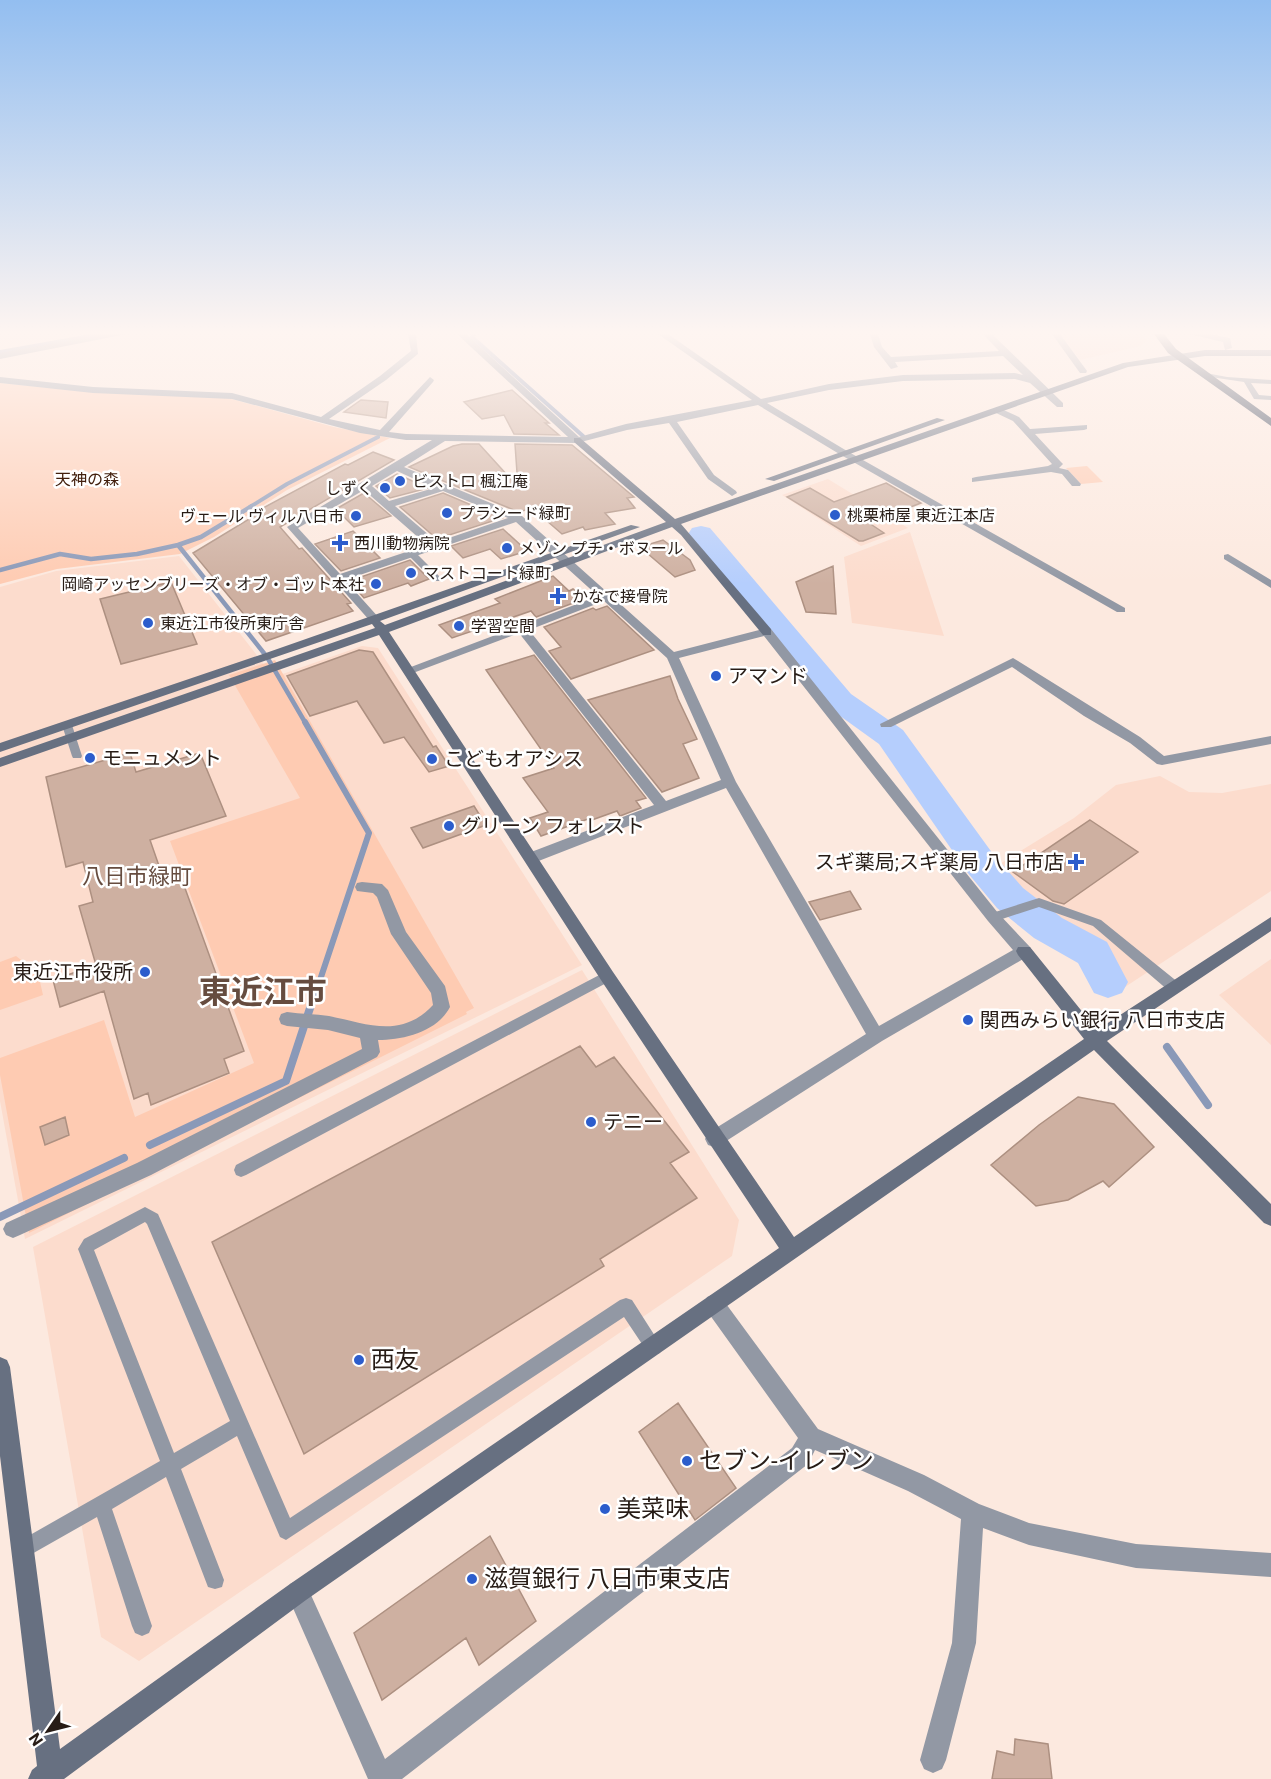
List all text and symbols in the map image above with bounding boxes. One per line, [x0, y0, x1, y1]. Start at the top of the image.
park label: 天神の森 [55, 470, 119, 489]
place label: ビストロ 楓江庵 [412, 472, 528, 491]
marker: ビストロ 楓江庵 [393, 474, 407, 488]
place label: しずく [325, 479, 373, 498]
marker: しずく [378, 481, 392, 495]
place label: プラシード緑町 [459, 504, 571, 523]
marker: プラシード緑町 [440, 506, 454, 520]
place label: 桃栗柿屋 東近江本店 [847, 506, 995, 525]
place label: ヴェール ヴィル八日市 [180, 507, 344, 526]
marker: 桃栗柿屋 東近江本店 [828, 508, 842, 522]
marker: ヴェール ヴィル八日市 [349, 509, 363, 523]
marker: 西川動物病院 [331, 534, 349, 552]
place label: 西川動物病院 [354, 534, 450, 553]
place label: メゾン プチ・ボヌール [519, 539, 683, 558]
marker: メゾン プチ・ボヌール [500, 541, 514, 555]
place label: マストコート緑町 [423, 564, 551, 583]
marker: マストコート緑町 [404, 566, 418, 580]
place label: 岡崎アッセンブリーズ・オブ・ゴット本社 [61, 575, 364, 594]
marker: 岡崎アッセンブリーズ・オブ・ゴット本社 [369, 577, 383, 591]
marker: かなで接骨院 [549, 587, 567, 605]
place label: かなで接骨院 [572, 587, 668, 606]
place label: 東近江市役所東庁舎 [160, 614, 304, 633]
marker: 東近江市役所東庁舎 [141, 616, 155, 630]
place label: 学習空間 [471, 617, 535, 636]
marker: 学習空間 [452, 619, 466, 633]
place label: アマンド [728, 664, 808, 688]
marker: アマンド [709, 669, 723, 683]
place label: モニュメント [102, 746, 222, 770]
place label: こどもオアシス [444, 747, 583, 771]
marker: モニュメント [83, 751, 97, 765]
marker: こどもオアシス [425, 752, 439, 766]
place label: グリーン フォレスト [461, 814, 645, 838]
marker: グリーン フォレスト [442, 819, 456, 833]
place label: スギ薬局;スギ薬局 八日市店 [815, 850, 1064, 874]
marker: スギ薬局;スギ薬局 八日市店 [1069, 855, 1083, 869]
district label: 八日市緑町 [82, 864, 192, 889]
place label: 東近江市役所 [13, 960, 133, 984]
marker: 東近江市役所 [138, 965, 152, 979]
district label: 東近江市 [199, 973, 327, 1011]
place label: 関西みらい銀行 八日市支店 [980, 1008, 1225, 1032]
marker: 関西みらい銀行 八日市支店 [961, 1013, 975, 1027]
place label: テニー [603, 1110, 663, 1134]
marker: テニー [584, 1115, 598, 1129]
place label: 西友 [371, 1346, 419, 1374]
marker: 西友 [352, 1353, 366, 1367]
place label: セブン-イレブン [699, 1447, 874, 1475]
marker: セブン-イレブン [680, 1454, 694, 1468]
place label: 美菜味 [617, 1495, 689, 1523]
marker: 美菜味 [598, 1502, 612, 1516]
place label: 滋賀銀行 八日市東支店 [484, 1565, 730, 1593]
marker: 滋賀銀行 八日市東支店 [465, 1572, 479, 1586]
north arrow [18, 1701, 78, 1761]
text: N [25, 1729, 47, 1749]

